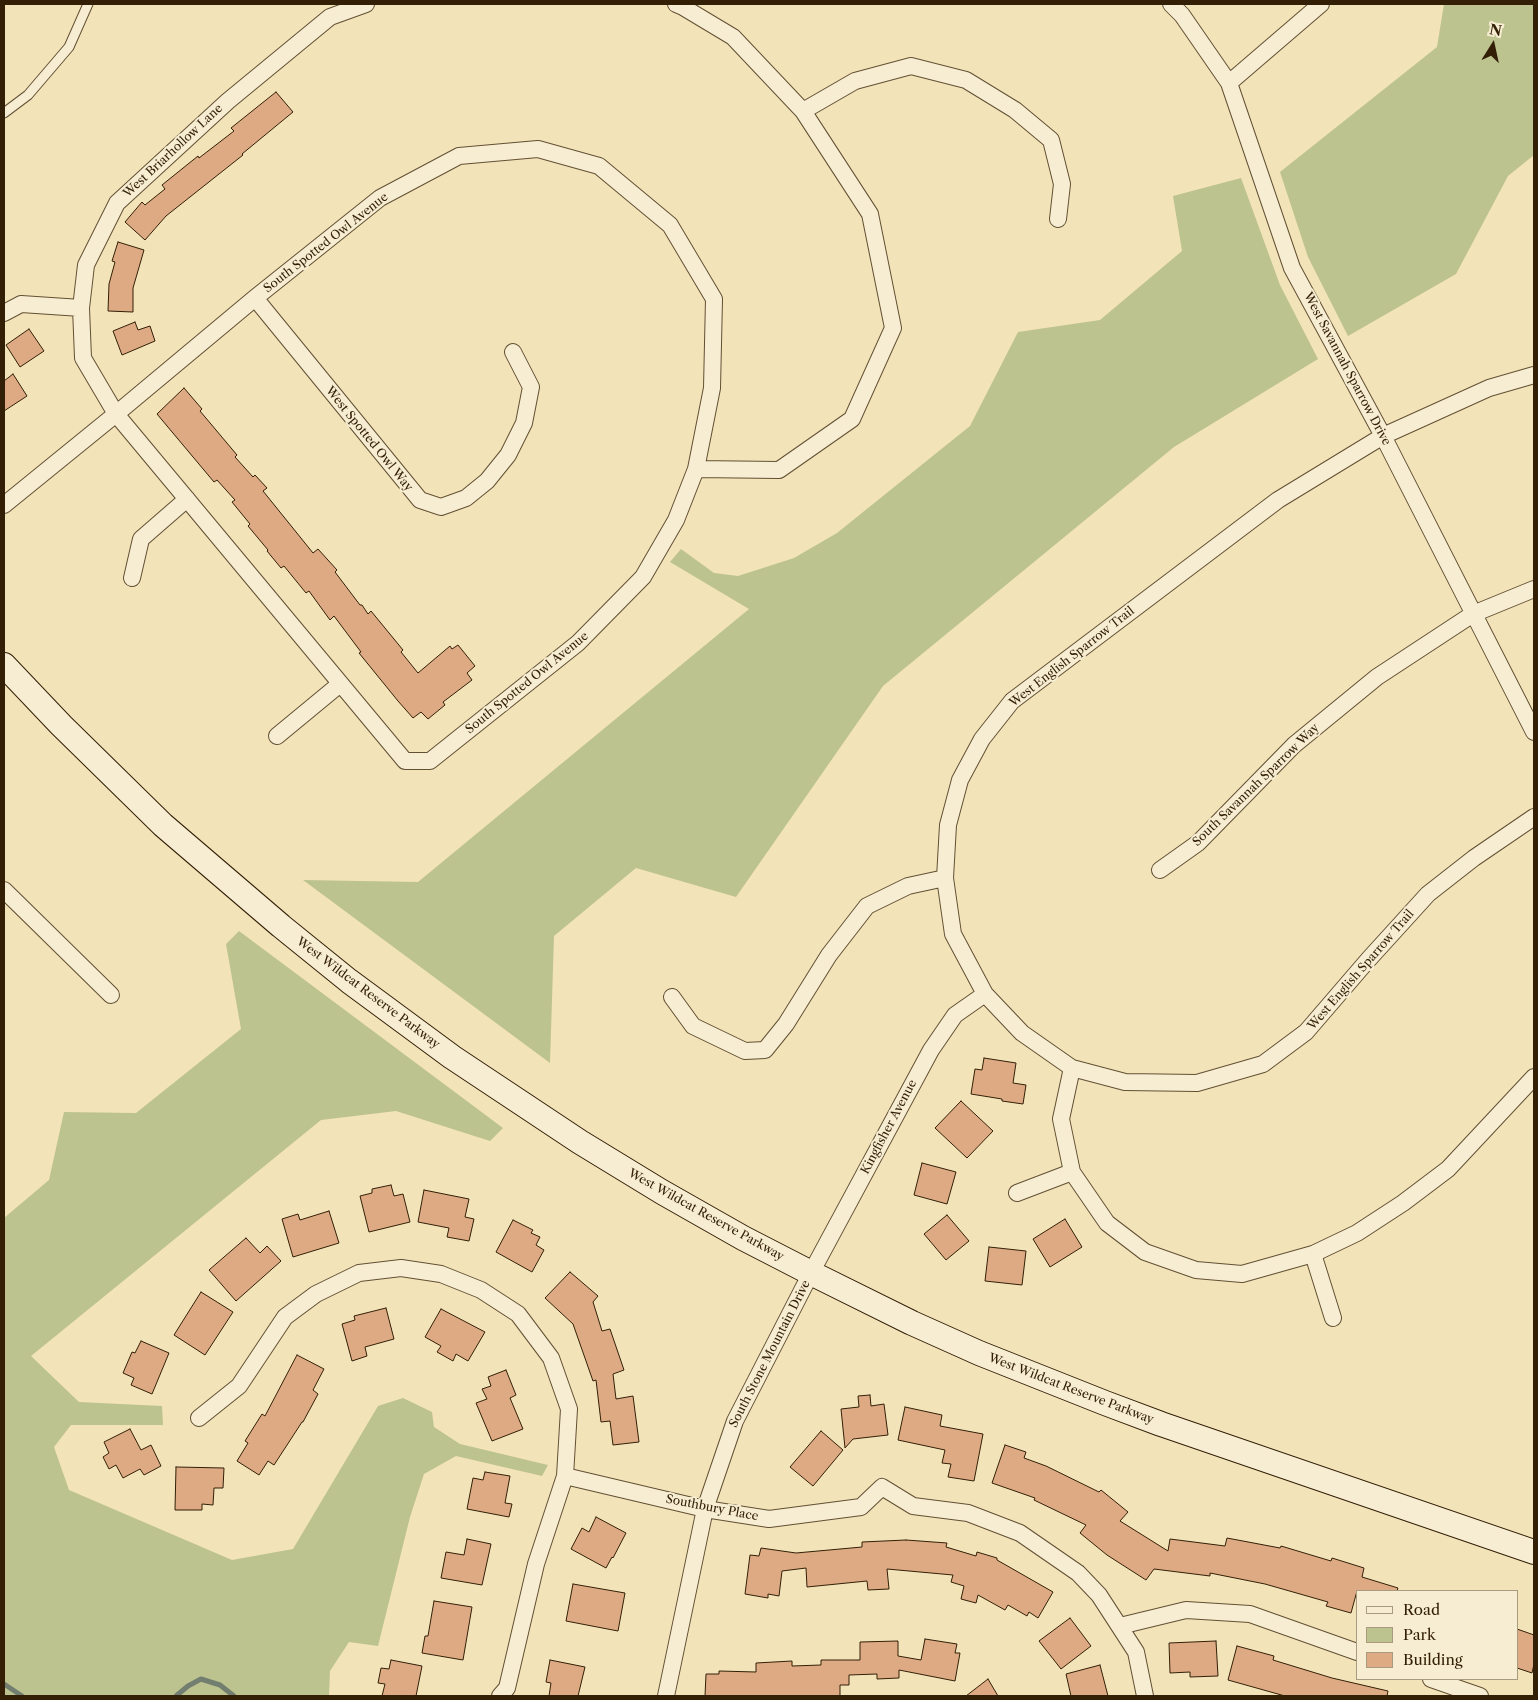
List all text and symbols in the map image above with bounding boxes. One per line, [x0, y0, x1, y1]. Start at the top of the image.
north arrow [1468, 20, 1518, 70]
text: N [1488, 20, 1503, 40]
street label: West Briarhollow Lane [120, 101, 226, 201]
street label: South Spotted Owl Avenue [261, 190, 391, 296]
street label: West Savannah Sparrow Drive [1300, 290, 1394, 448]
street label: West Spotted Owl Way [322, 384, 416, 494]
street label: West English Sparrow Trail [1007, 604, 1137, 710]
street label: South Spotted Owl Avenue [463, 629, 591, 737]
street label: South Savannah Sparrow Way [1190, 721, 1322, 849]
street label: West English Sparrow Trail [1305, 907, 1417, 1033]
street label: West Wildcat Reserve Parkway [293, 934, 443, 1052]
street label: Kingfisher Avenue [858, 1077, 920, 1177]
street label: West Wildcat Reserve Parkway [626, 1166, 786, 1264]
street label: South Stone Mountain Drive [727, 1278, 813, 1430]
street label: West Wildcat Reserve Parkway [986, 1351, 1156, 1427]
street label: Southbury Place [664, 1492, 760, 1524]
legend [1356, 1590, 1518, 1680]
text: Road [1403, 1600, 1440, 1619]
text: Park [1403, 1625, 1436, 1644]
text: Building [1403, 1650, 1463, 1669]

